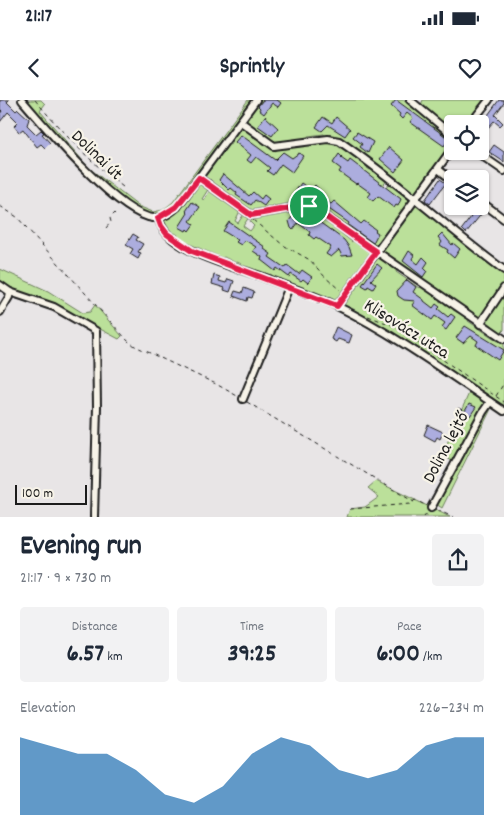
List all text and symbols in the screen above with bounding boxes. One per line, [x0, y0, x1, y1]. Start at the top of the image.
text: 21:17 [25, 4, 52, 31]
text: Sprintly [220, 52, 284, 83]
icon: back [20, 54, 48, 82]
icon: heart [456, 54, 484, 82]
map controls [444, 115, 489, 215]
button: locate [444, 115, 489, 160]
street label: Dolinai út [64, 125, 128, 187]
button: layers [444, 170, 489, 215]
pin [288, 185, 330, 227]
icon: arrive [295, 192, 323, 220]
street label: Klisovácz utca [359, 294, 454, 366]
street label: Dolina lejtő [418, 407, 477, 488]
scale bar [15, 482, 88, 505]
text: 100 m [22, 484, 53, 504]
text: Evening run [20, 528, 142, 568]
button: share [432, 534, 484, 586]
text: 21:17 · 9 × 730 m [20, 567, 111, 590]
text: Distance [72, 617, 118, 637]
text: Time [240, 617, 264, 637]
text: Pace [397, 617, 422, 637]
text: 6.57 [67, 637, 104, 673]
text: 39:25 [227, 637, 277, 673]
text: 6:00 [376, 637, 420, 673]
text: km [104, 647, 123, 667]
text: /km [420, 647, 442, 667]
text: Elevation [20, 697, 76, 720]
text: 226–234 m [419, 697, 484, 720]

